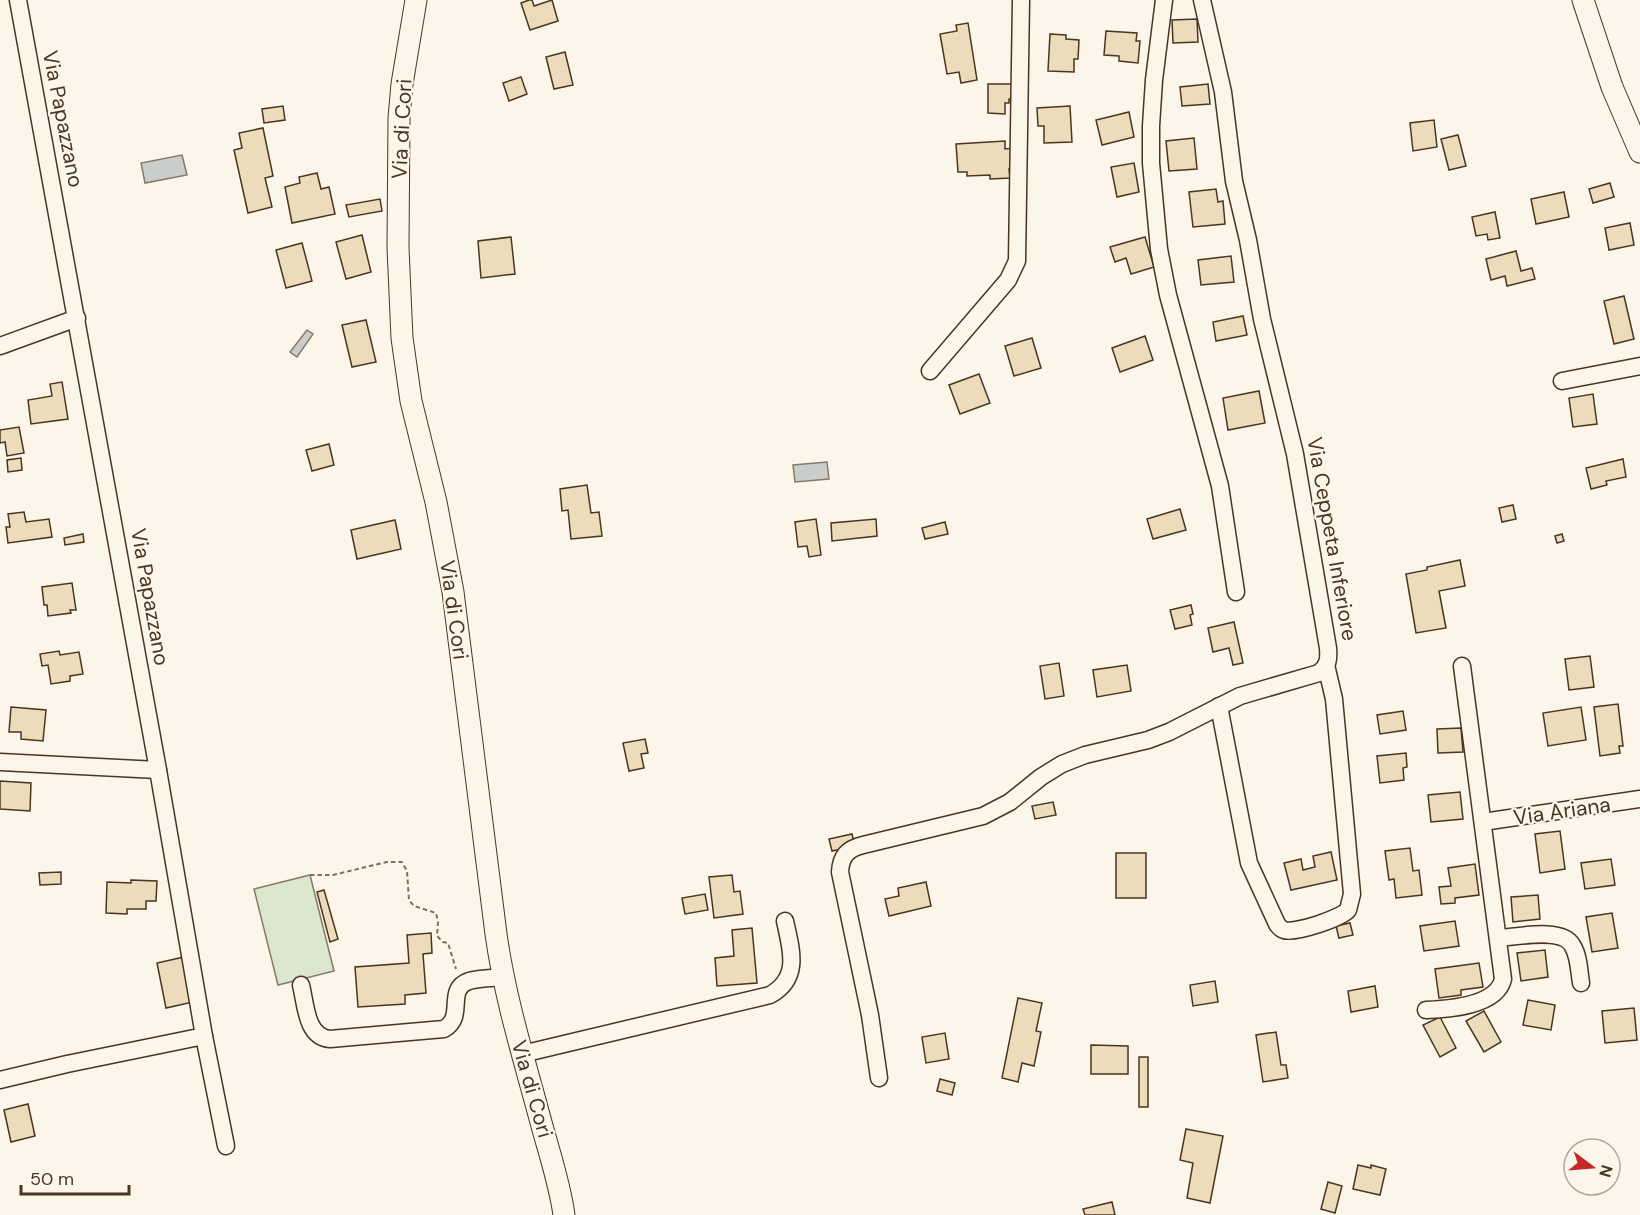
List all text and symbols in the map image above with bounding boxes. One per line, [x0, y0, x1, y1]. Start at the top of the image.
street label: Via Papazzano [36, 48, 90, 190]
street label: Via di Cori [385, 78, 419, 180]
street label: Via Ceppeta Inferiore [1300, 435, 1364, 643]
street label: Via Papazzano [124, 526, 176, 668]
street label: Via di Cori [433, 558, 475, 662]
street label: Via Ariana [1512, 790, 1612, 832]
street label: Via di Cori [505, 1037, 559, 1141]
north arrow [1562, 1137, 1622, 1197]
scale bar [21, 1158, 129, 1196]
text: N [1594, 1162, 1618, 1180]
text: 50 m [30, 1167, 74, 1191]

